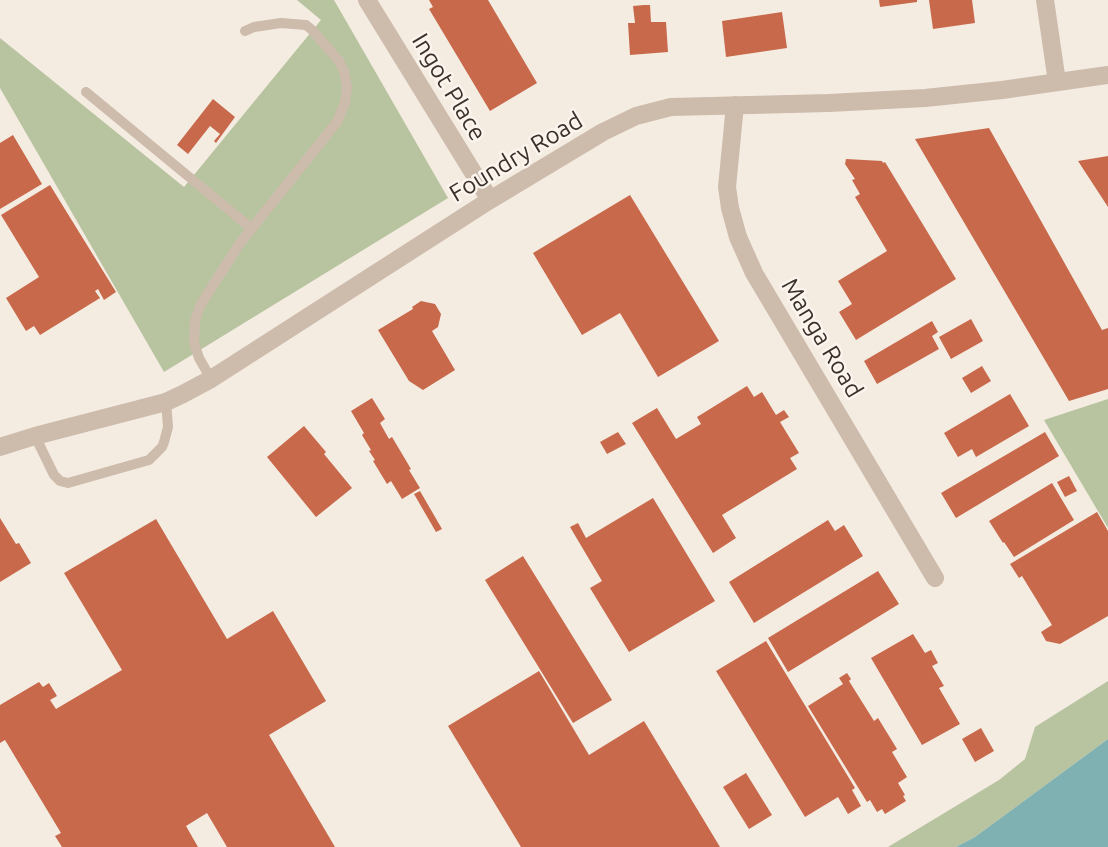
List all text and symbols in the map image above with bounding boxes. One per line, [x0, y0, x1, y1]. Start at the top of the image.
street label: Ingot Place [406, 28, 492, 146]
street label: Foundry Road [444, 106, 588, 208]
street label: Manga Road [775, 273, 869, 403]

